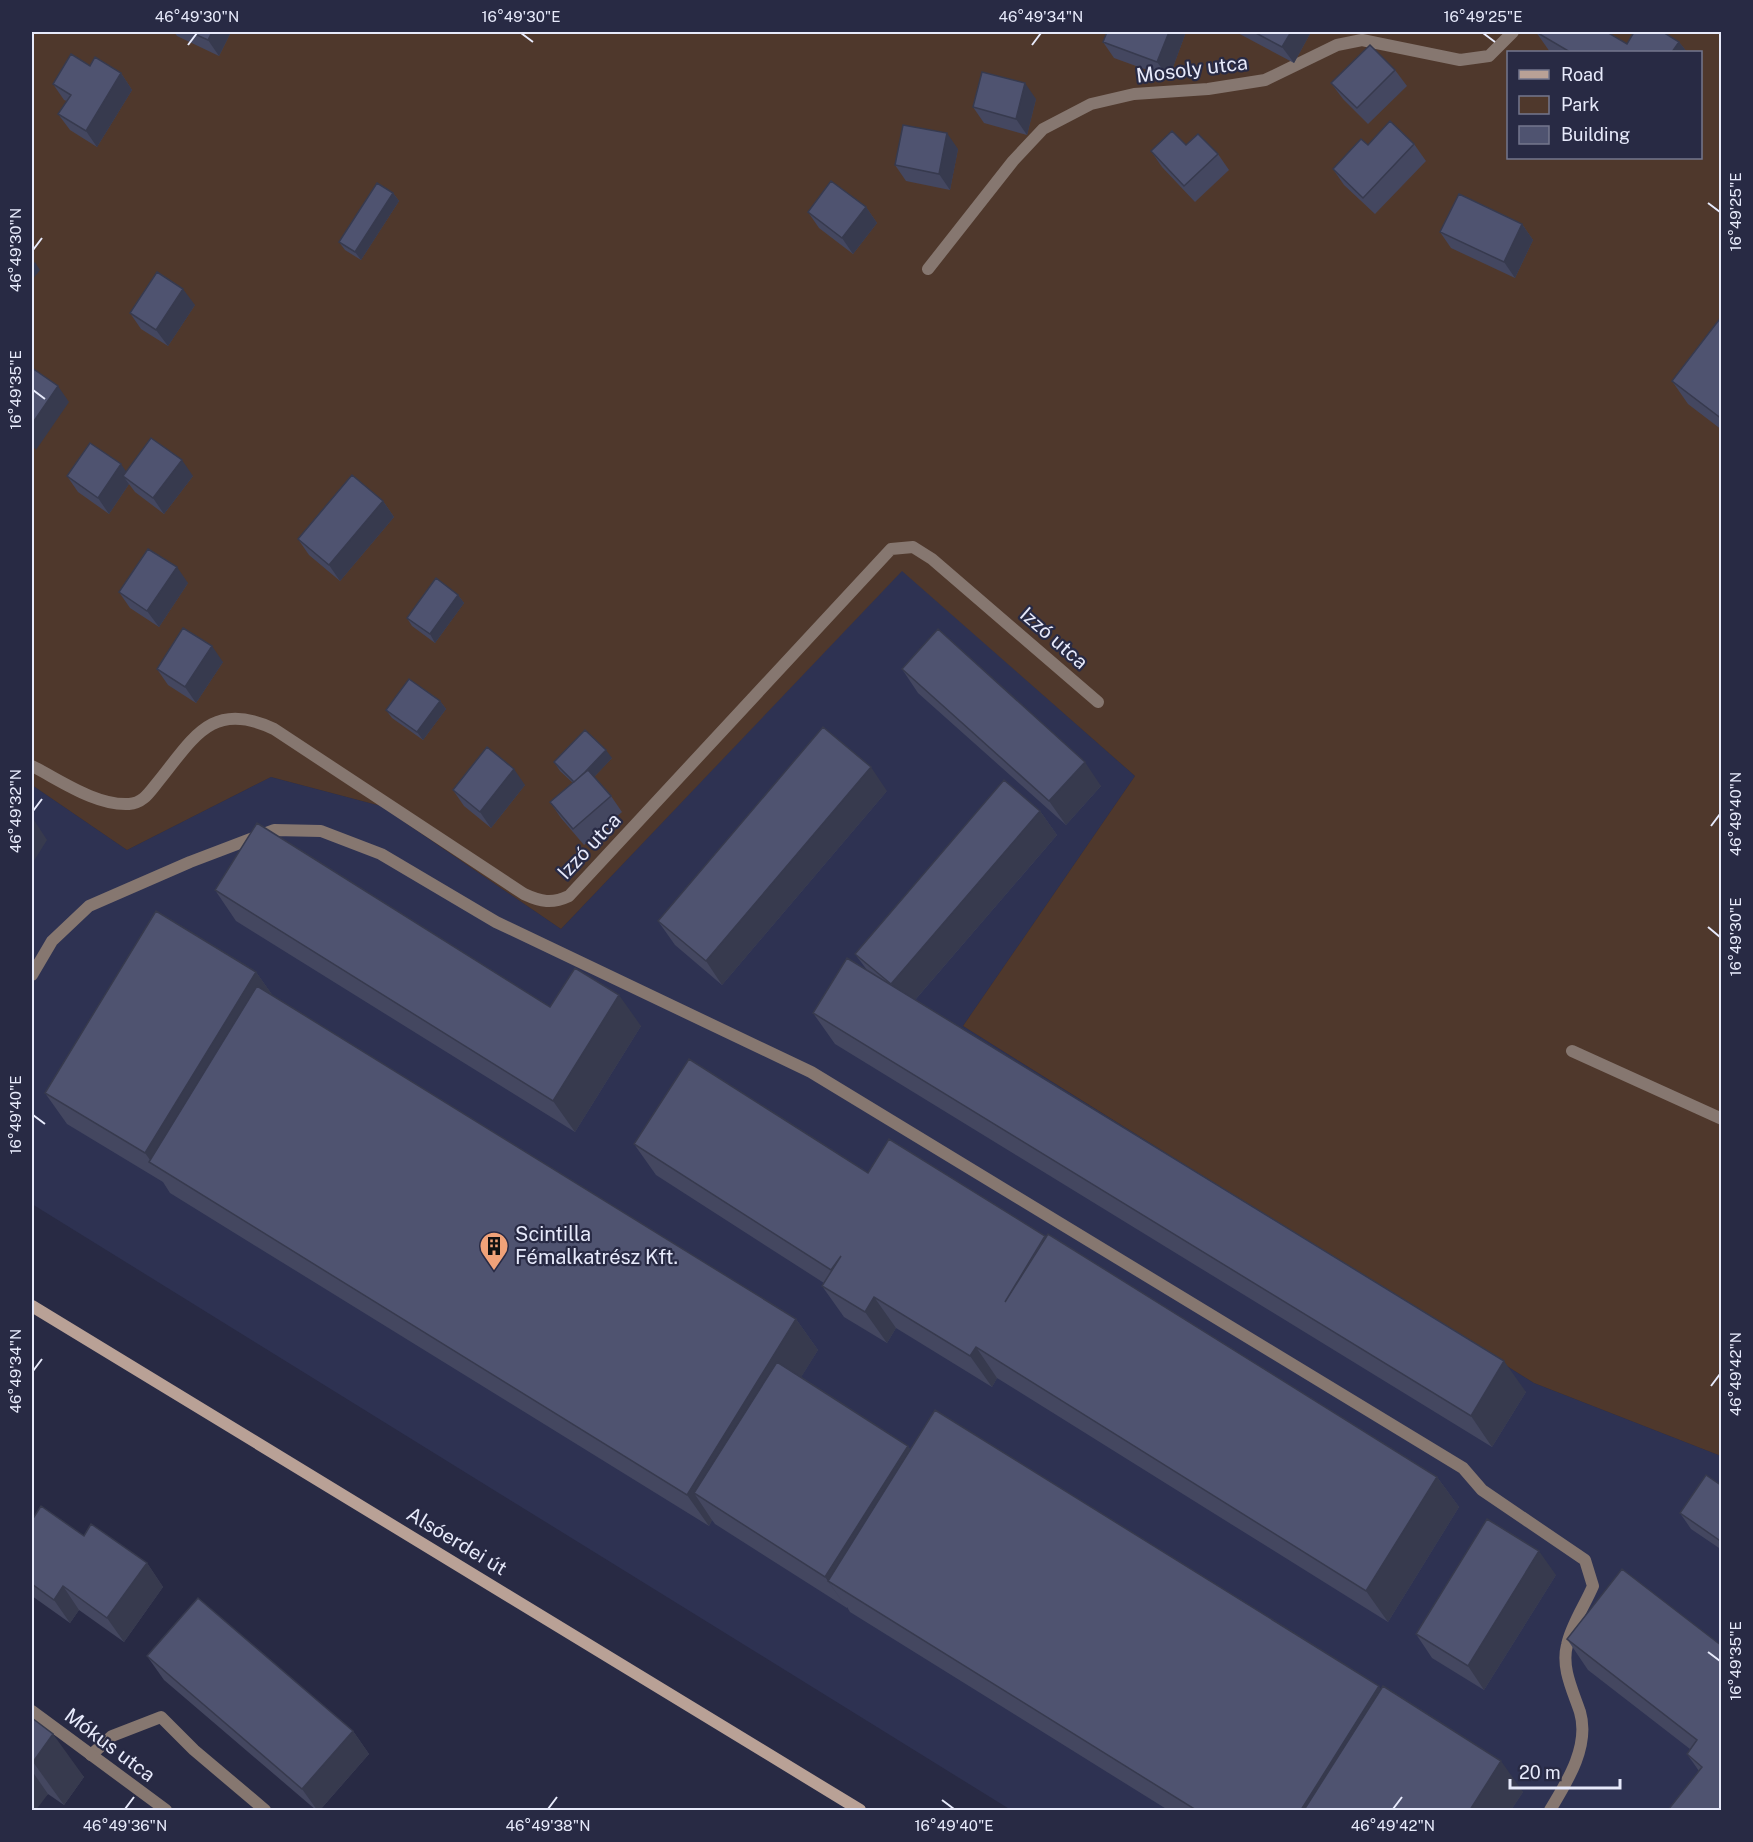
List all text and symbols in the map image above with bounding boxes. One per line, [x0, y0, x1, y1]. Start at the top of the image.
text: 46°49'30"N [155, 8, 239, 25]
text: 16°49'30"E [481, 8, 561, 25]
text: 46°49'34"N [999, 8, 1083, 25]
text: 16°49'25"E [1443, 8, 1523, 25]
street label: Mosoly utca [1135, 50, 1249, 88]
legend [1507, 51, 1702, 159]
text: Road [1561, 64, 1604, 85]
text: Park [1561, 94, 1599, 115]
text: Building [1561, 124, 1630, 145]
text: 16°49'25"E [1727, 172, 1744, 252]
text: 46°49'30"N [7, 208, 24, 292]
text: 16°49'35"E [7, 350, 24, 430]
street label: Izzó utca [1015, 602, 1093, 674]
text: 46°49'32"N [7, 769, 24, 853]
text: 46°49'40"N [1727, 772, 1744, 856]
street label: Izzó utca [552, 808, 626, 884]
text: 16°49'30"E [1727, 897, 1744, 977]
text: 16°49'40"E [7, 1075, 24, 1155]
place label: Scintilla Fémalkatrész Kft. [515, 1222, 678, 1269]
building icon: Scintilla Fémalkatrész Kft. [478, 1230, 510, 1272]
text: 46°49'34"N [7, 1329, 24, 1413]
text: 46°49'42"N [1727, 1332, 1744, 1416]
street label: Alsóerdei út [402, 1502, 512, 1580]
text: 16°49'35"E [1727, 1621, 1744, 1701]
street label: Mókus utca [60, 1703, 160, 1787]
scale bar [1510, 1752, 1620, 1790]
text: 20 m [1519, 1762, 1561, 1783]
text: 46°49'36"N [83, 1817, 167, 1834]
text: 46°49'38"N [506, 1817, 590, 1834]
text: 16°49'40"E [914, 1817, 994, 1834]
text: 46°49'42"N [1351, 1817, 1435, 1834]

